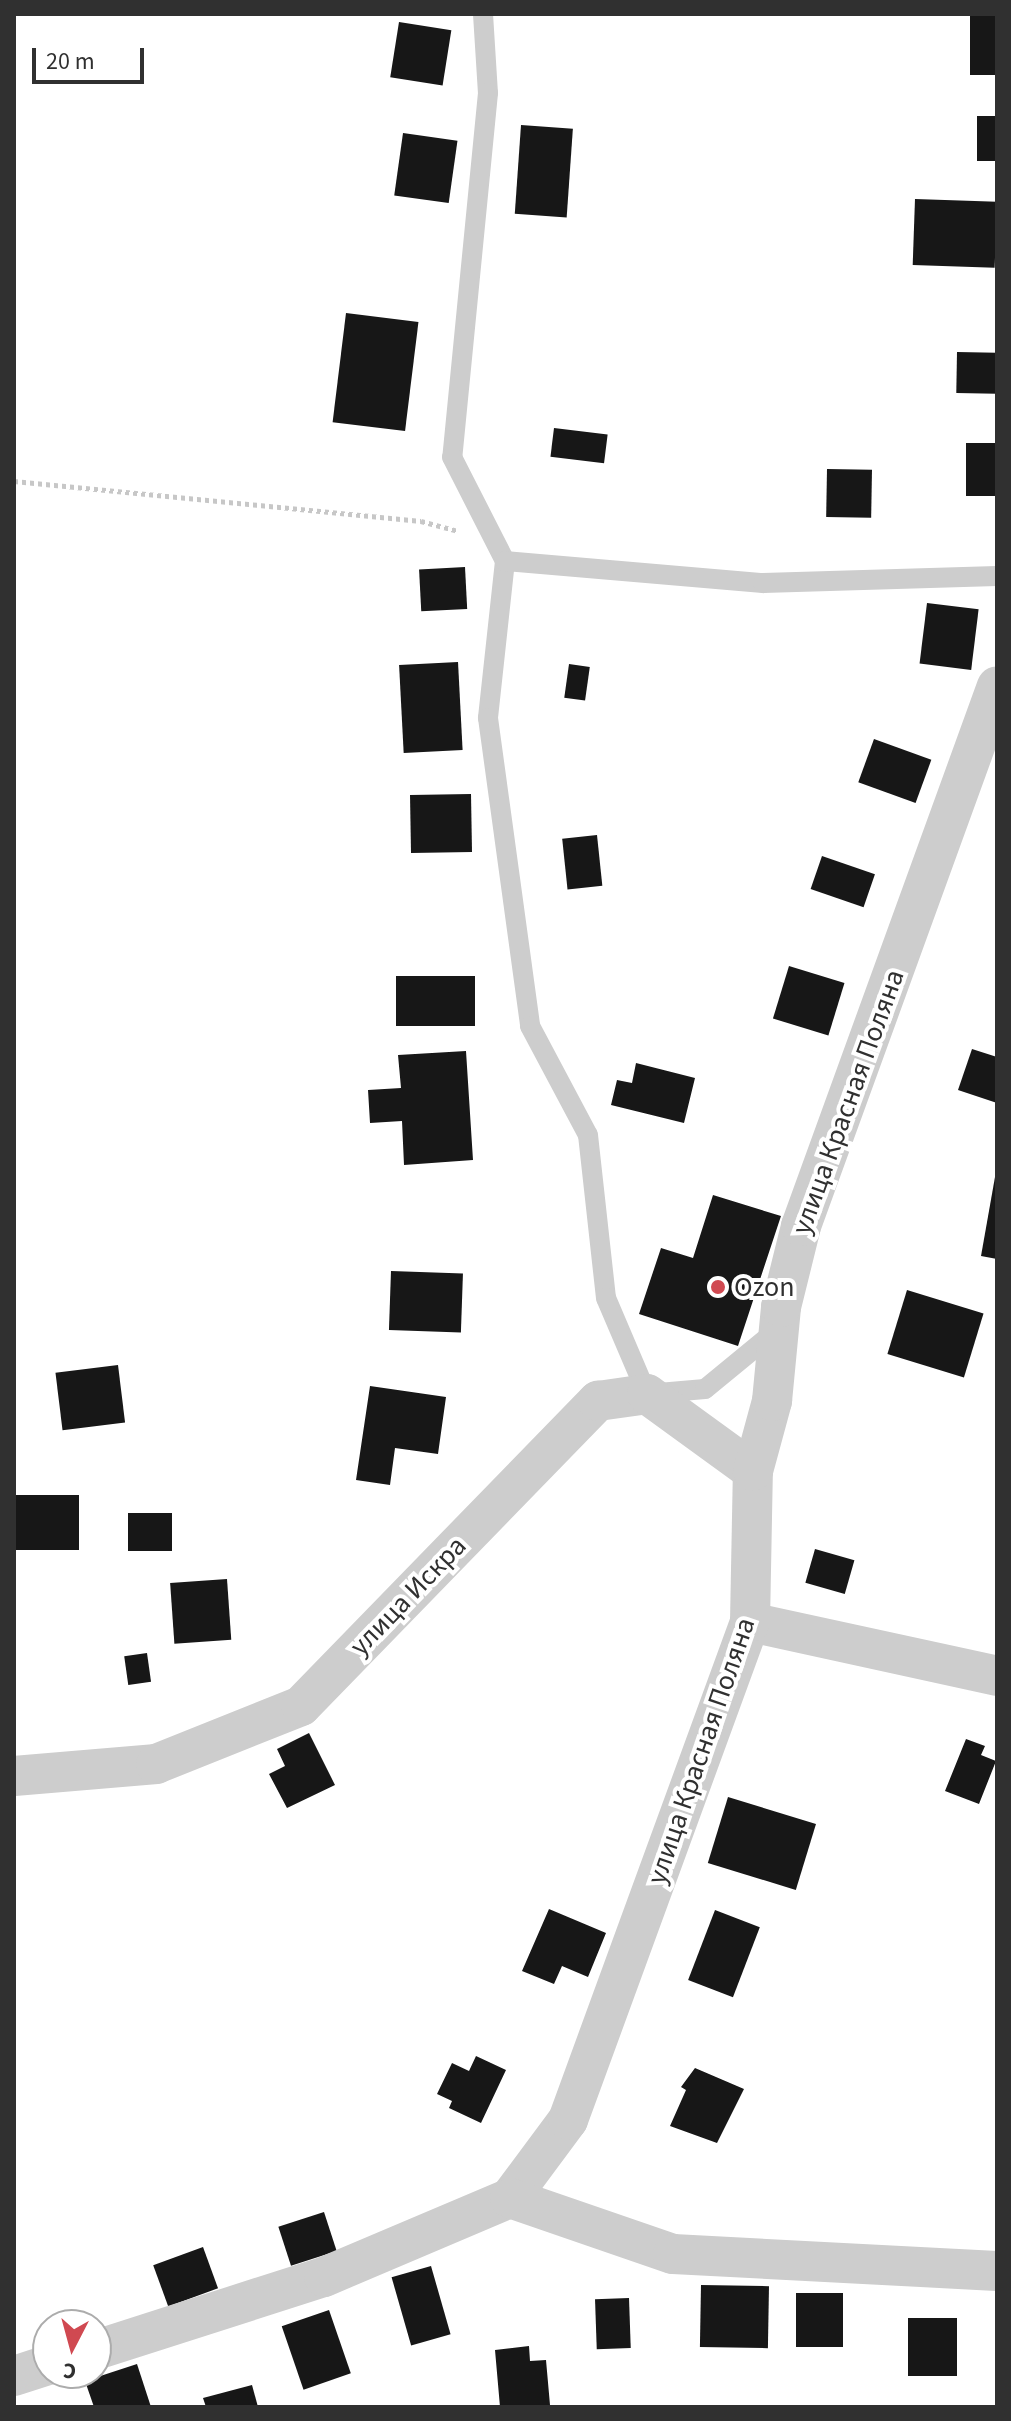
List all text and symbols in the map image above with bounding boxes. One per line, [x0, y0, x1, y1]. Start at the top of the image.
scale bar [36, 32, 148, 82]
text: 20 m [46, 44, 95, 79]
street label: улица Красная Поляна [784, 965, 912, 1239]
place label: Ozon [734, 1270, 794, 1304]
marker: Ozon [709, 1278, 727, 1296]
street label: улица Искра [343, 1529, 473, 1663]
street label: улица Красная Поляна [640, 1613, 762, 1889]
north arrow [32, 2309, 112, 2389]
text: С [62, 2354, 78, 2387]

